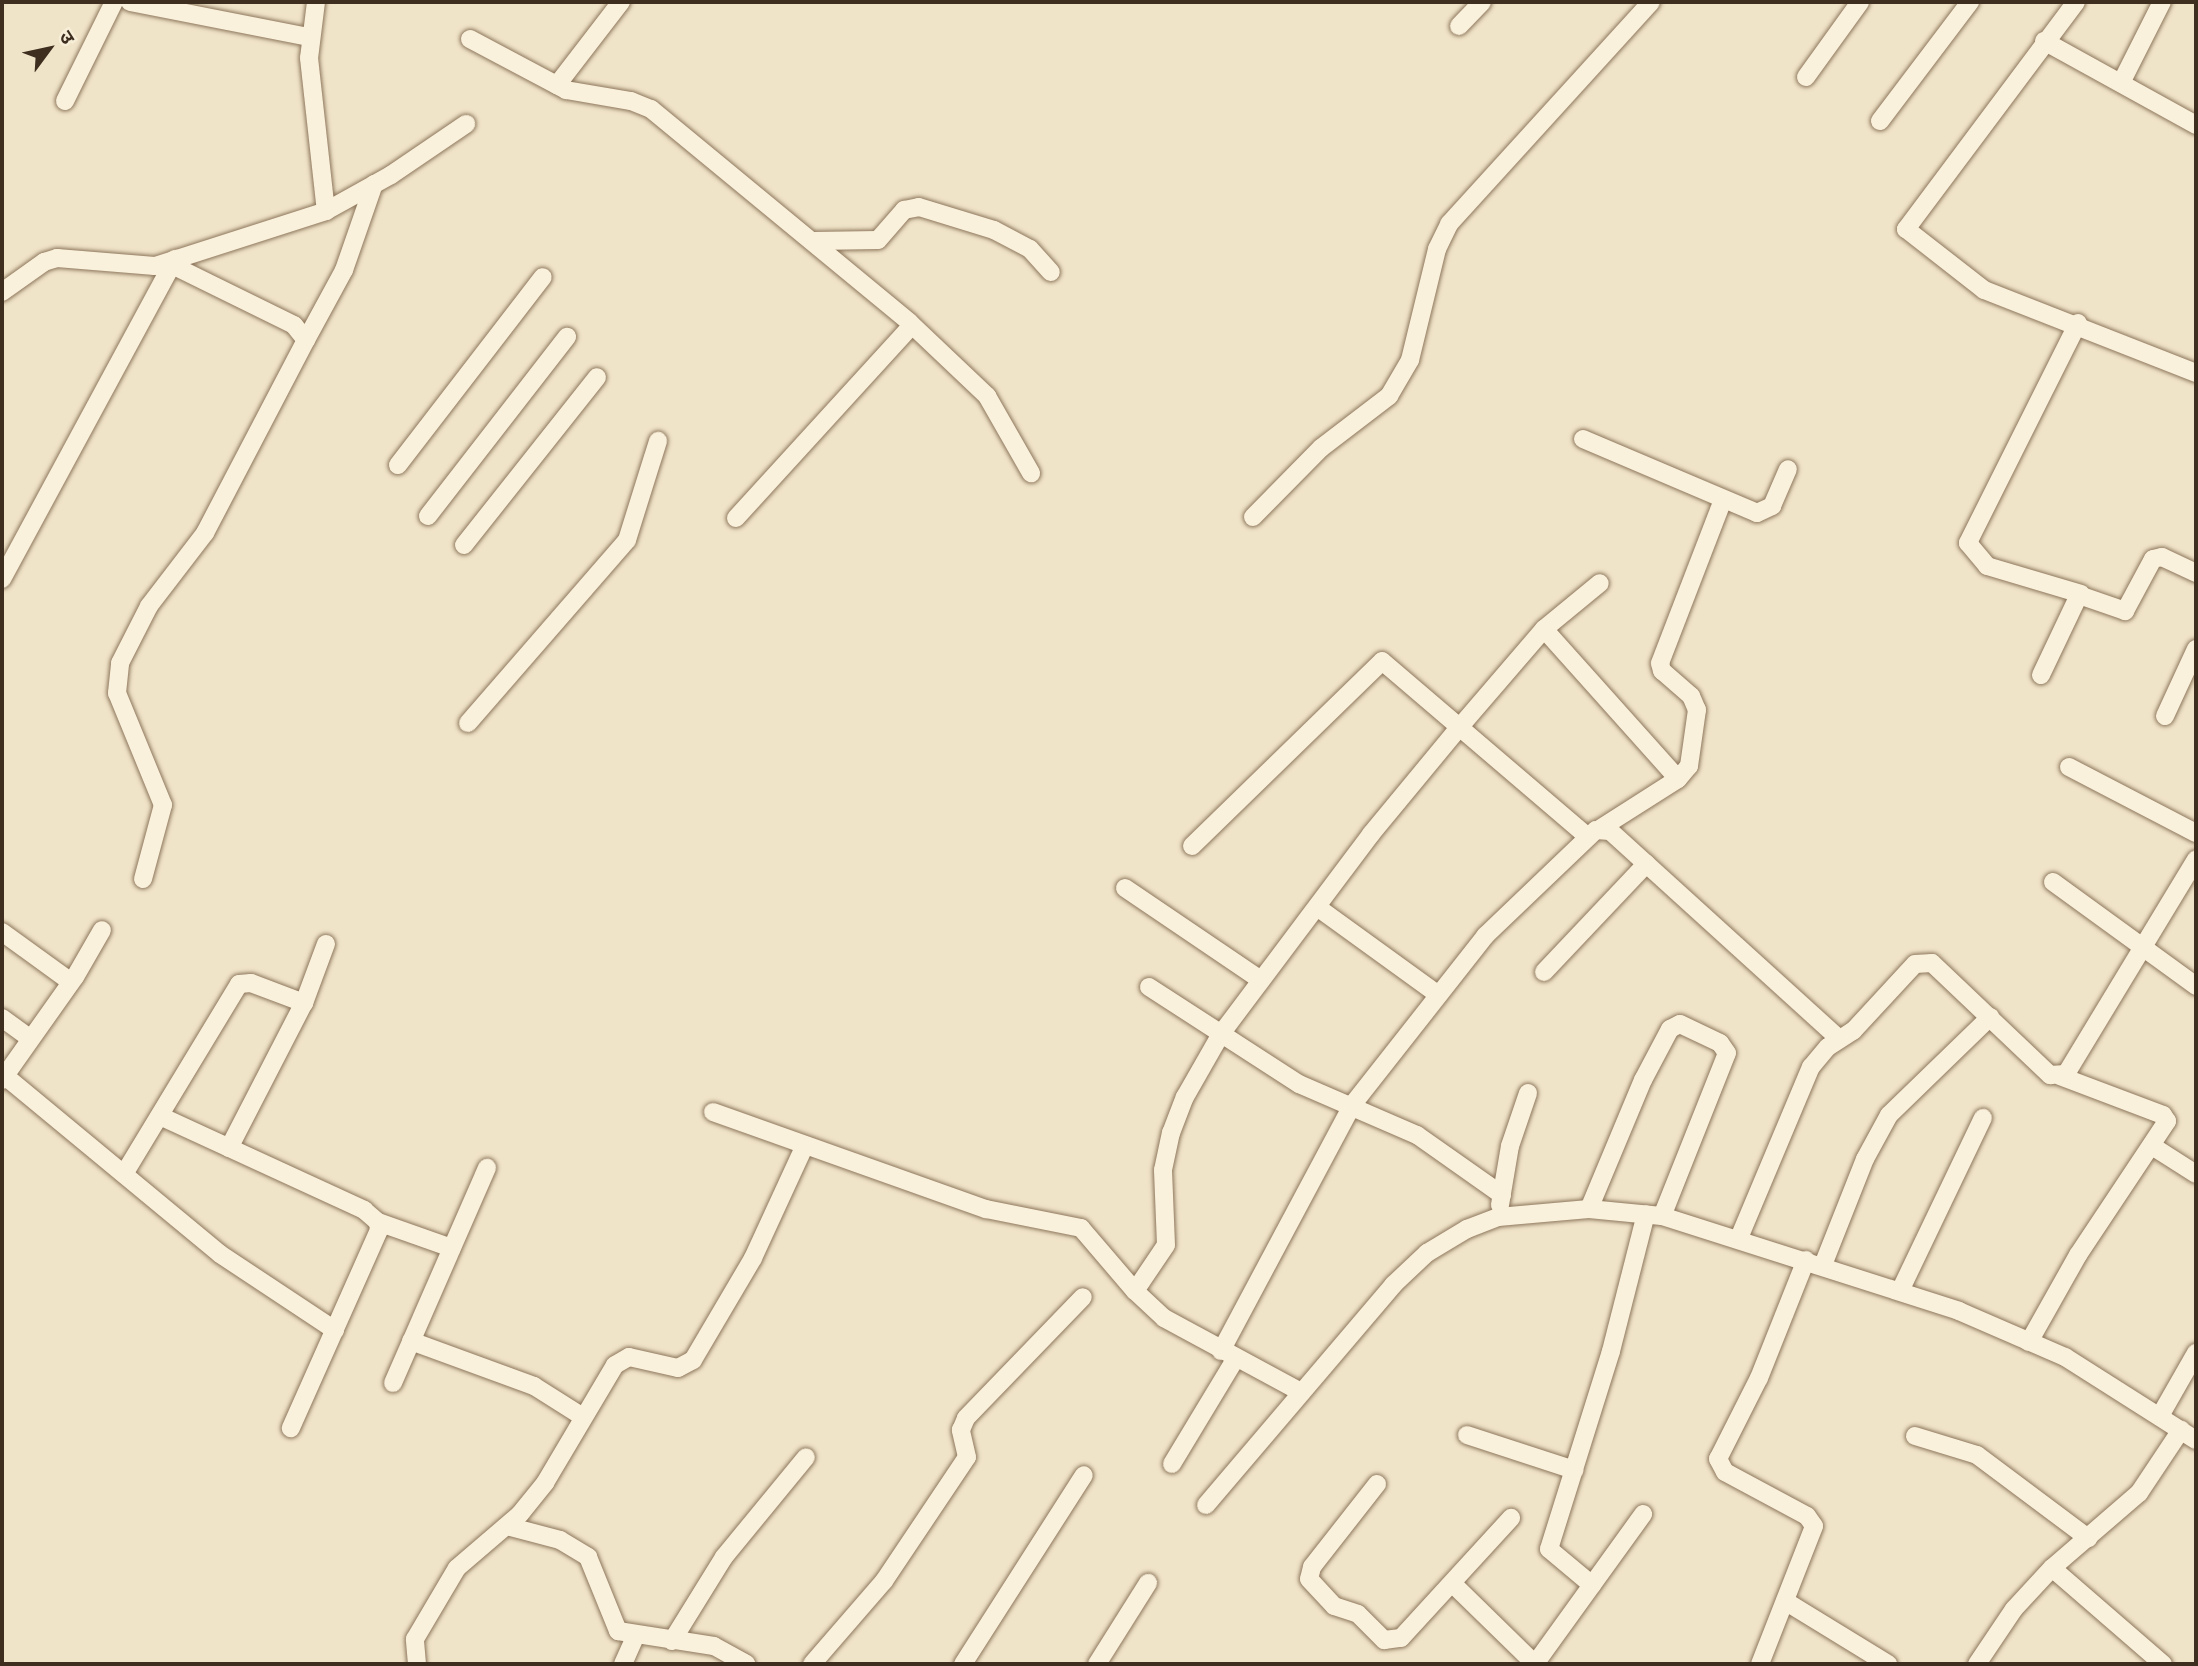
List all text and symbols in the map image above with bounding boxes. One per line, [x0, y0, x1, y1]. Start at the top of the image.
north arrow [14, 14, 84, 84]
text: उ [55, 27, 79, 48]

